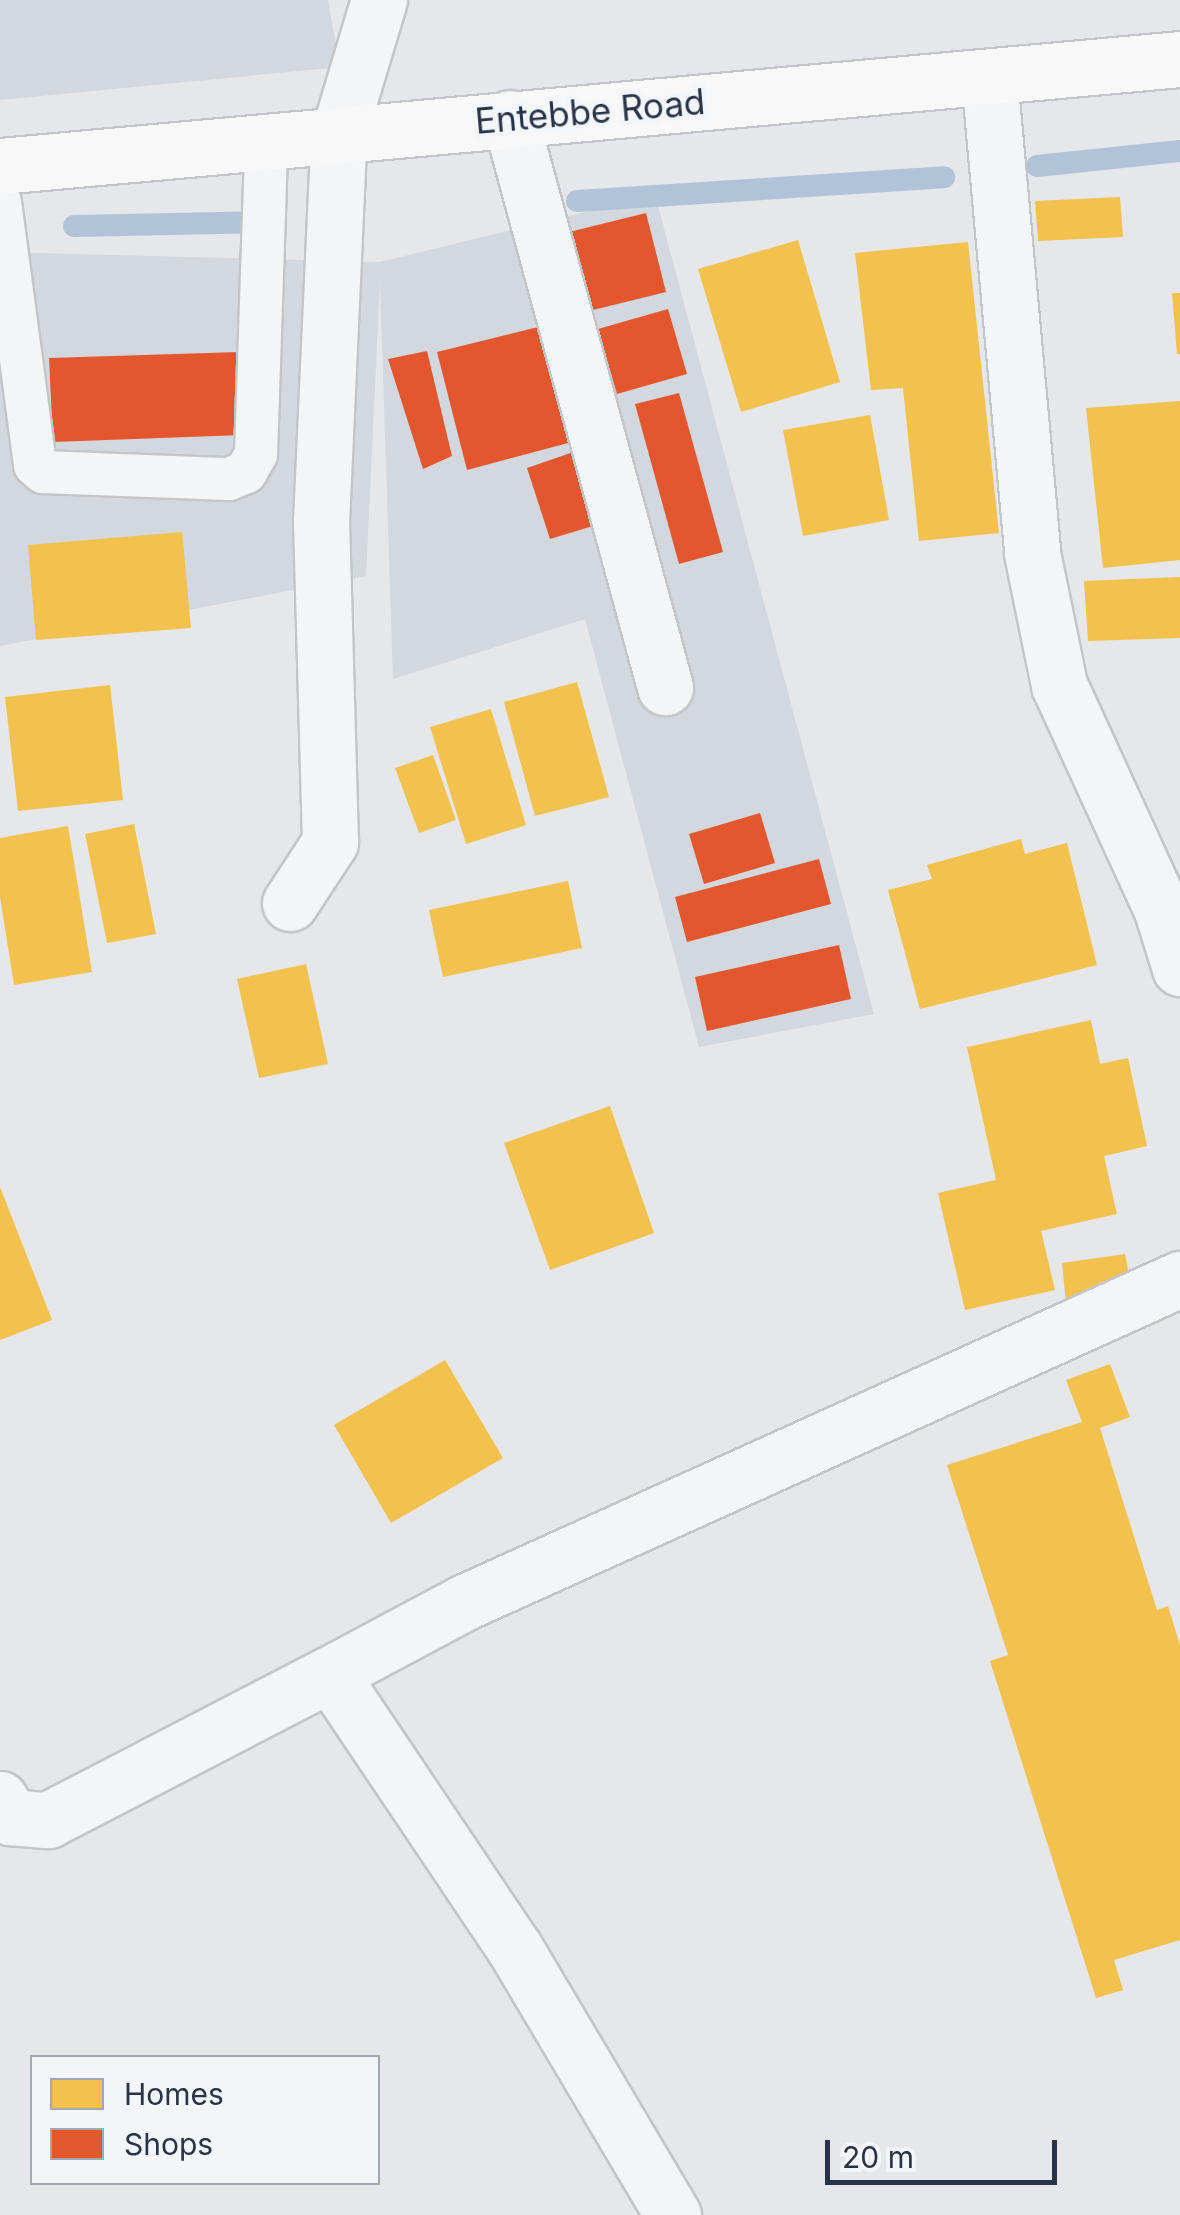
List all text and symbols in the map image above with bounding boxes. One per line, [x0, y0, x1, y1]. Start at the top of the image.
street label: Entebbe Road [473, 80, 707, 142]
legend [30, 2055, 380, 2185]
text: Homes [124, 2076, 224, 2112]
scale bar [830, 2120, 1062, 2182]
text: Shops [124, 2126, 213, 2162]
text: 20 m [842, 2139, 914, 2175]

